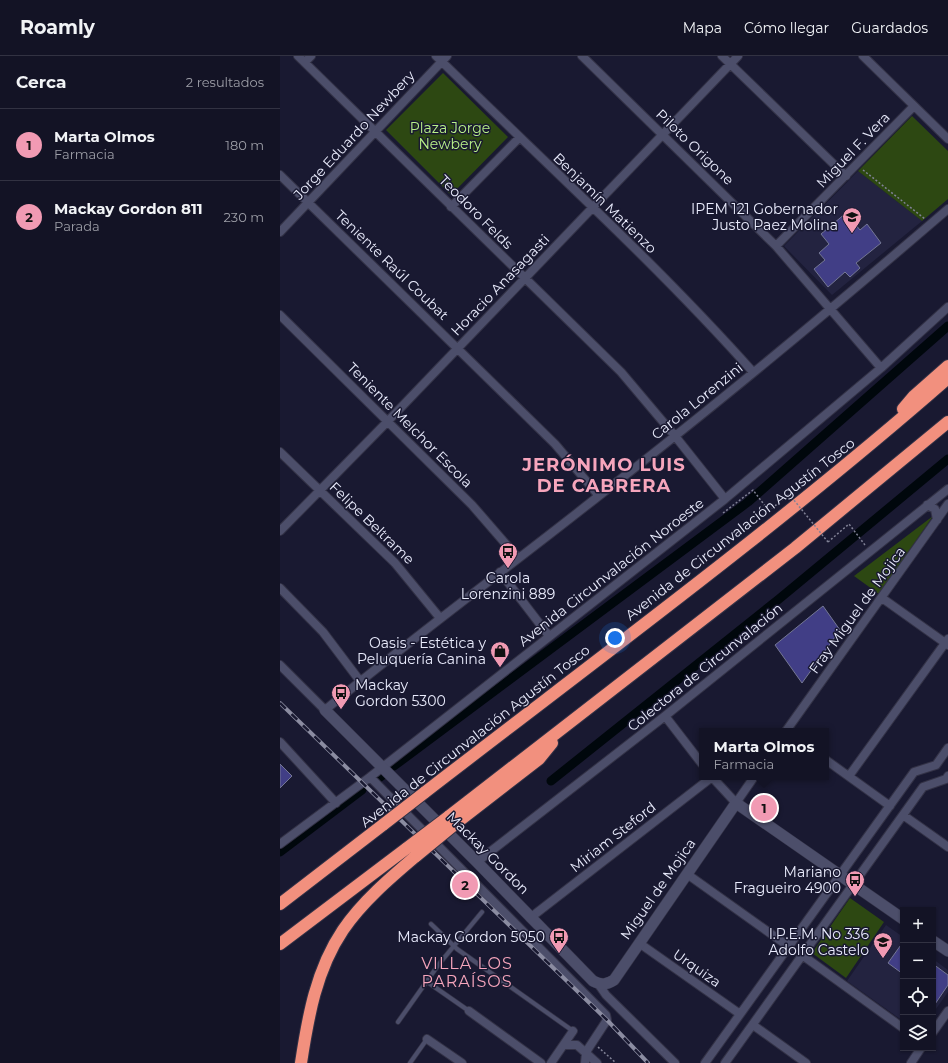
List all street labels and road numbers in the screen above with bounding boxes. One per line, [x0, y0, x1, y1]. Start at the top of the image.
street label: Jorge Eduardo Newbery [289, 66, 419, 204]
street label: Piloto Origone [652, 105, 738, 189]
street label: Miguel F. Vera [812, 108, 894, 192]
street label: Benjamín Matienzo [549, 149, 661, 257]
street label: Teodoro Felds [435, 171, 517, 253]
street label: Teniente Raúl Coubat [332, 206, 453, 324]
street label: Horacio Anasagasti [447, 230, 553, 340]
street label: Teniente Melchor Escola [344, 359, 476, 491]
street label: Carola Lorenzini [648, 359, 746, 443]
street label: Avenida de Circunvalación Agustín Tosco [622, 434, 859, 624]
street label: Felipe Beltrame [326, 478, 418, 568]
street label: Avenida Circunvalación Noroeste [515, 494, 707, 650]
street label: Fray Miguel de Mojica [805, 543, 909, 677]
street label: Colectora de Circunvalación [624, 599, 786, 735]
street label: Avenida de Circunvalación Agustín Tosco [357, 641, 594, 831]
street label: Miriam Steford [566, 798, 660, 876]
street label: Mackay Gordon [443, 808, 533, 898]
street label: Miguel de Mojica [616, 835, 700, 943]
street label: Urquiza [669, 945, 725, 991]

